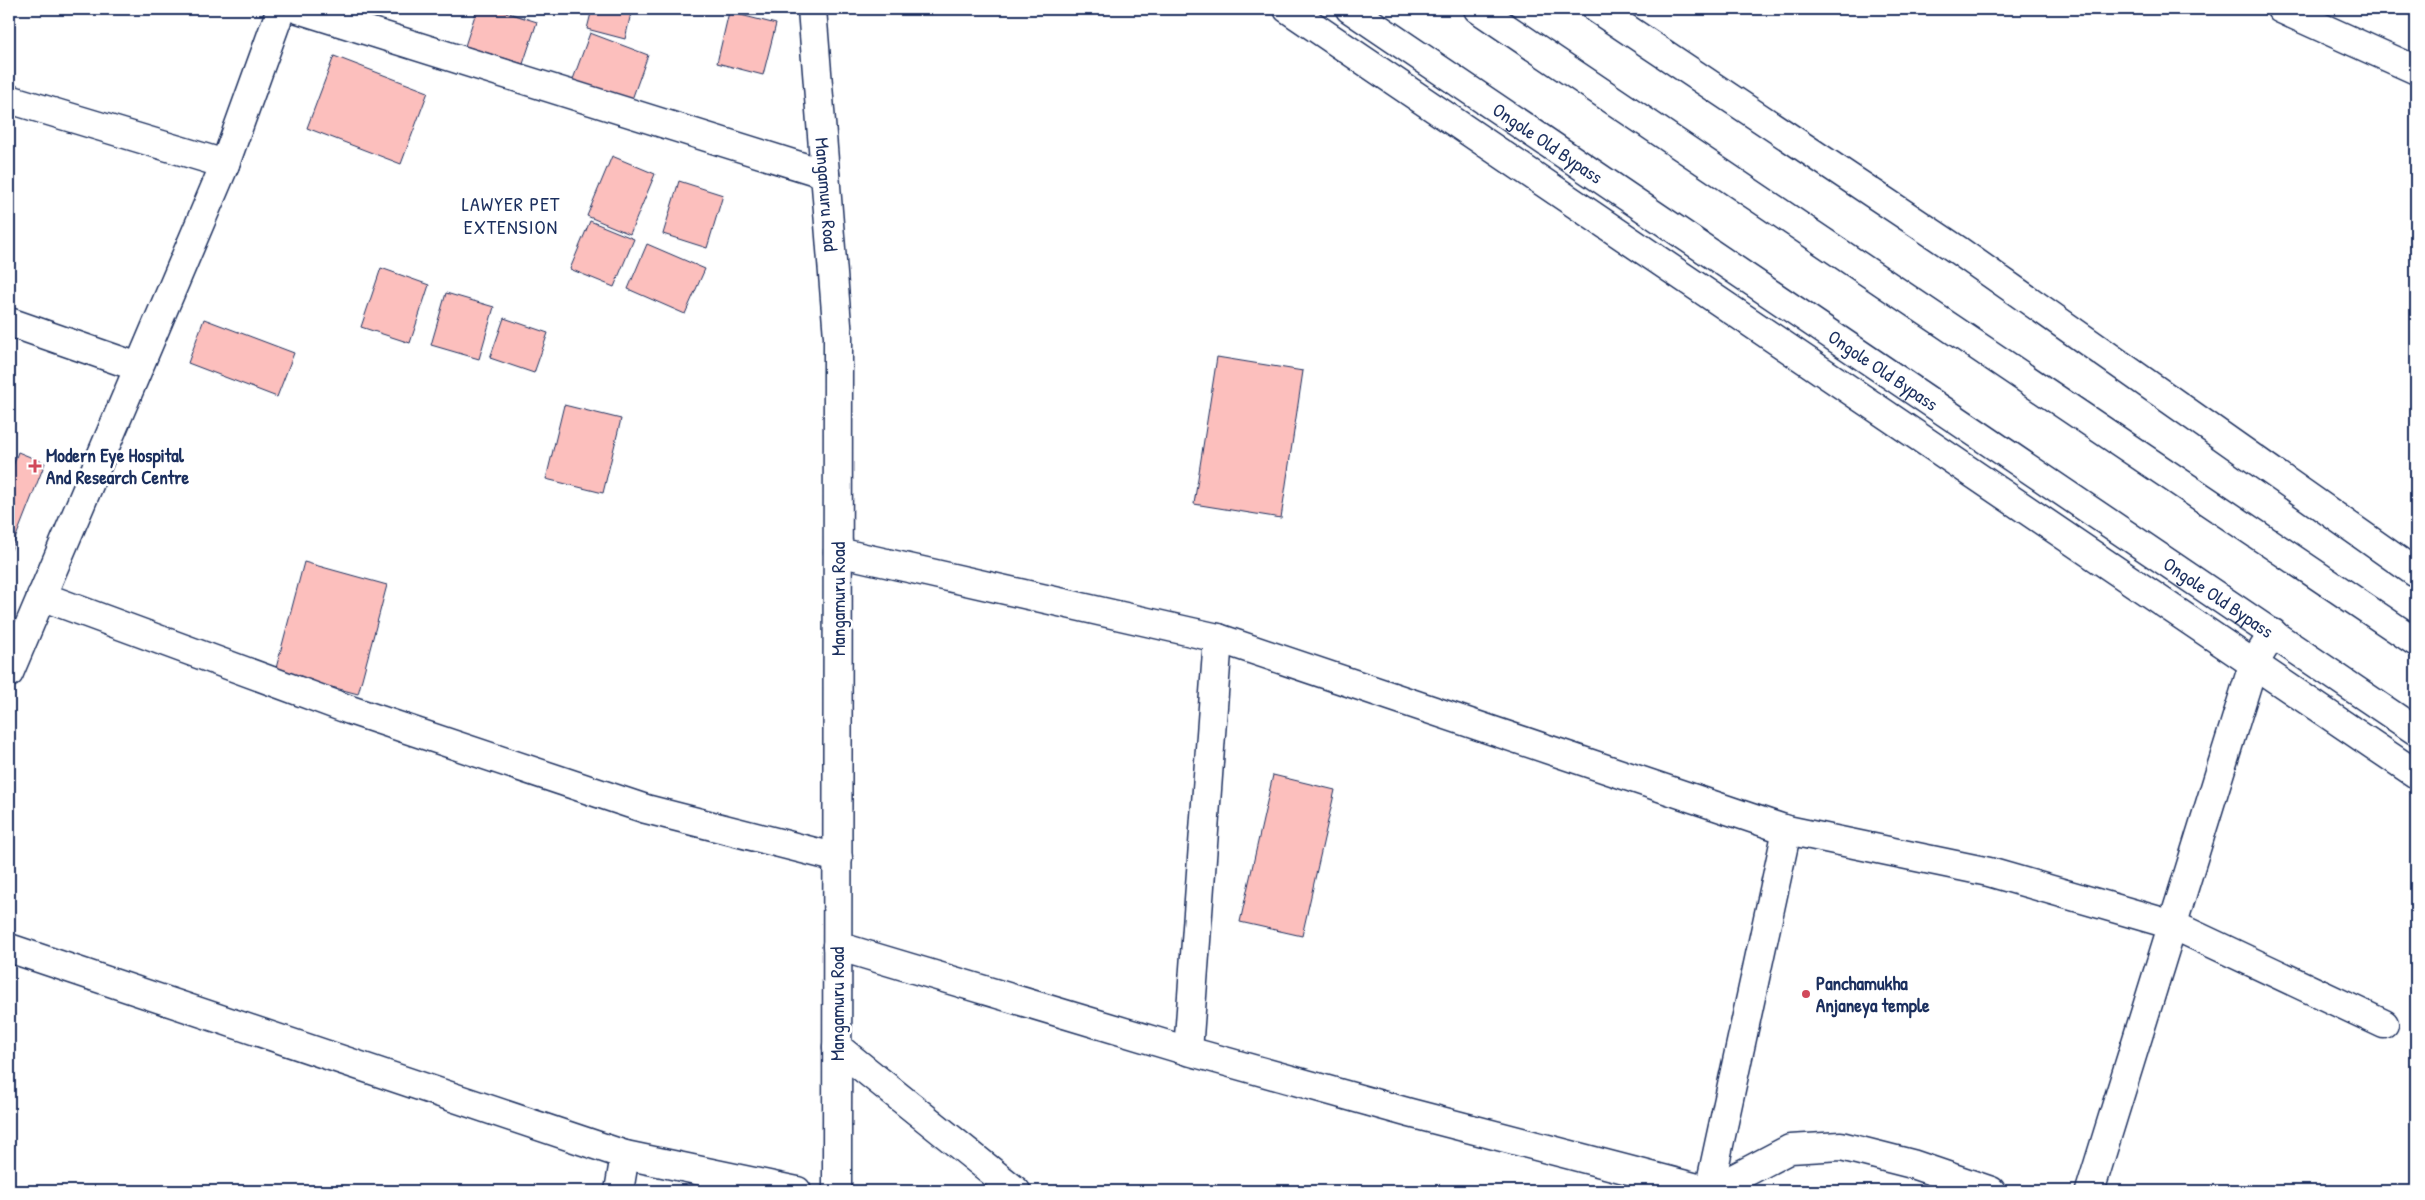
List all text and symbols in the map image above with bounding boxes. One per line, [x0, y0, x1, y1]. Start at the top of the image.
street label: Ongole Old Bypass [1488, 96, 1608, 190]
street label: Mangamuru Road [809, 136, 844, 253]
district label: LAWYER PET EXTENSION [462, 190, 560, 240]
street label: Ongole Old Bypass [1823, 324, 1943, 417]
place label: Modern Eye Hospital And Research Centre [46, 442, 190, 490]
marker: Modern Eye Hospital And Research Centre [28, 459, 42, 473]
street label: Mangamuru Road [825, 541, 851, 656]
street label: Ongole Old Bypass [2158, 551, 2279, 644]
street label: Mangamuru Road [824, 946, 850, 1061]
place label: Panchamukha Anjaneya temple [1816, 970, 1930, 1019]
marker: Panchamukha Anjaneya temple [1800, 988, 1812, 1000]

